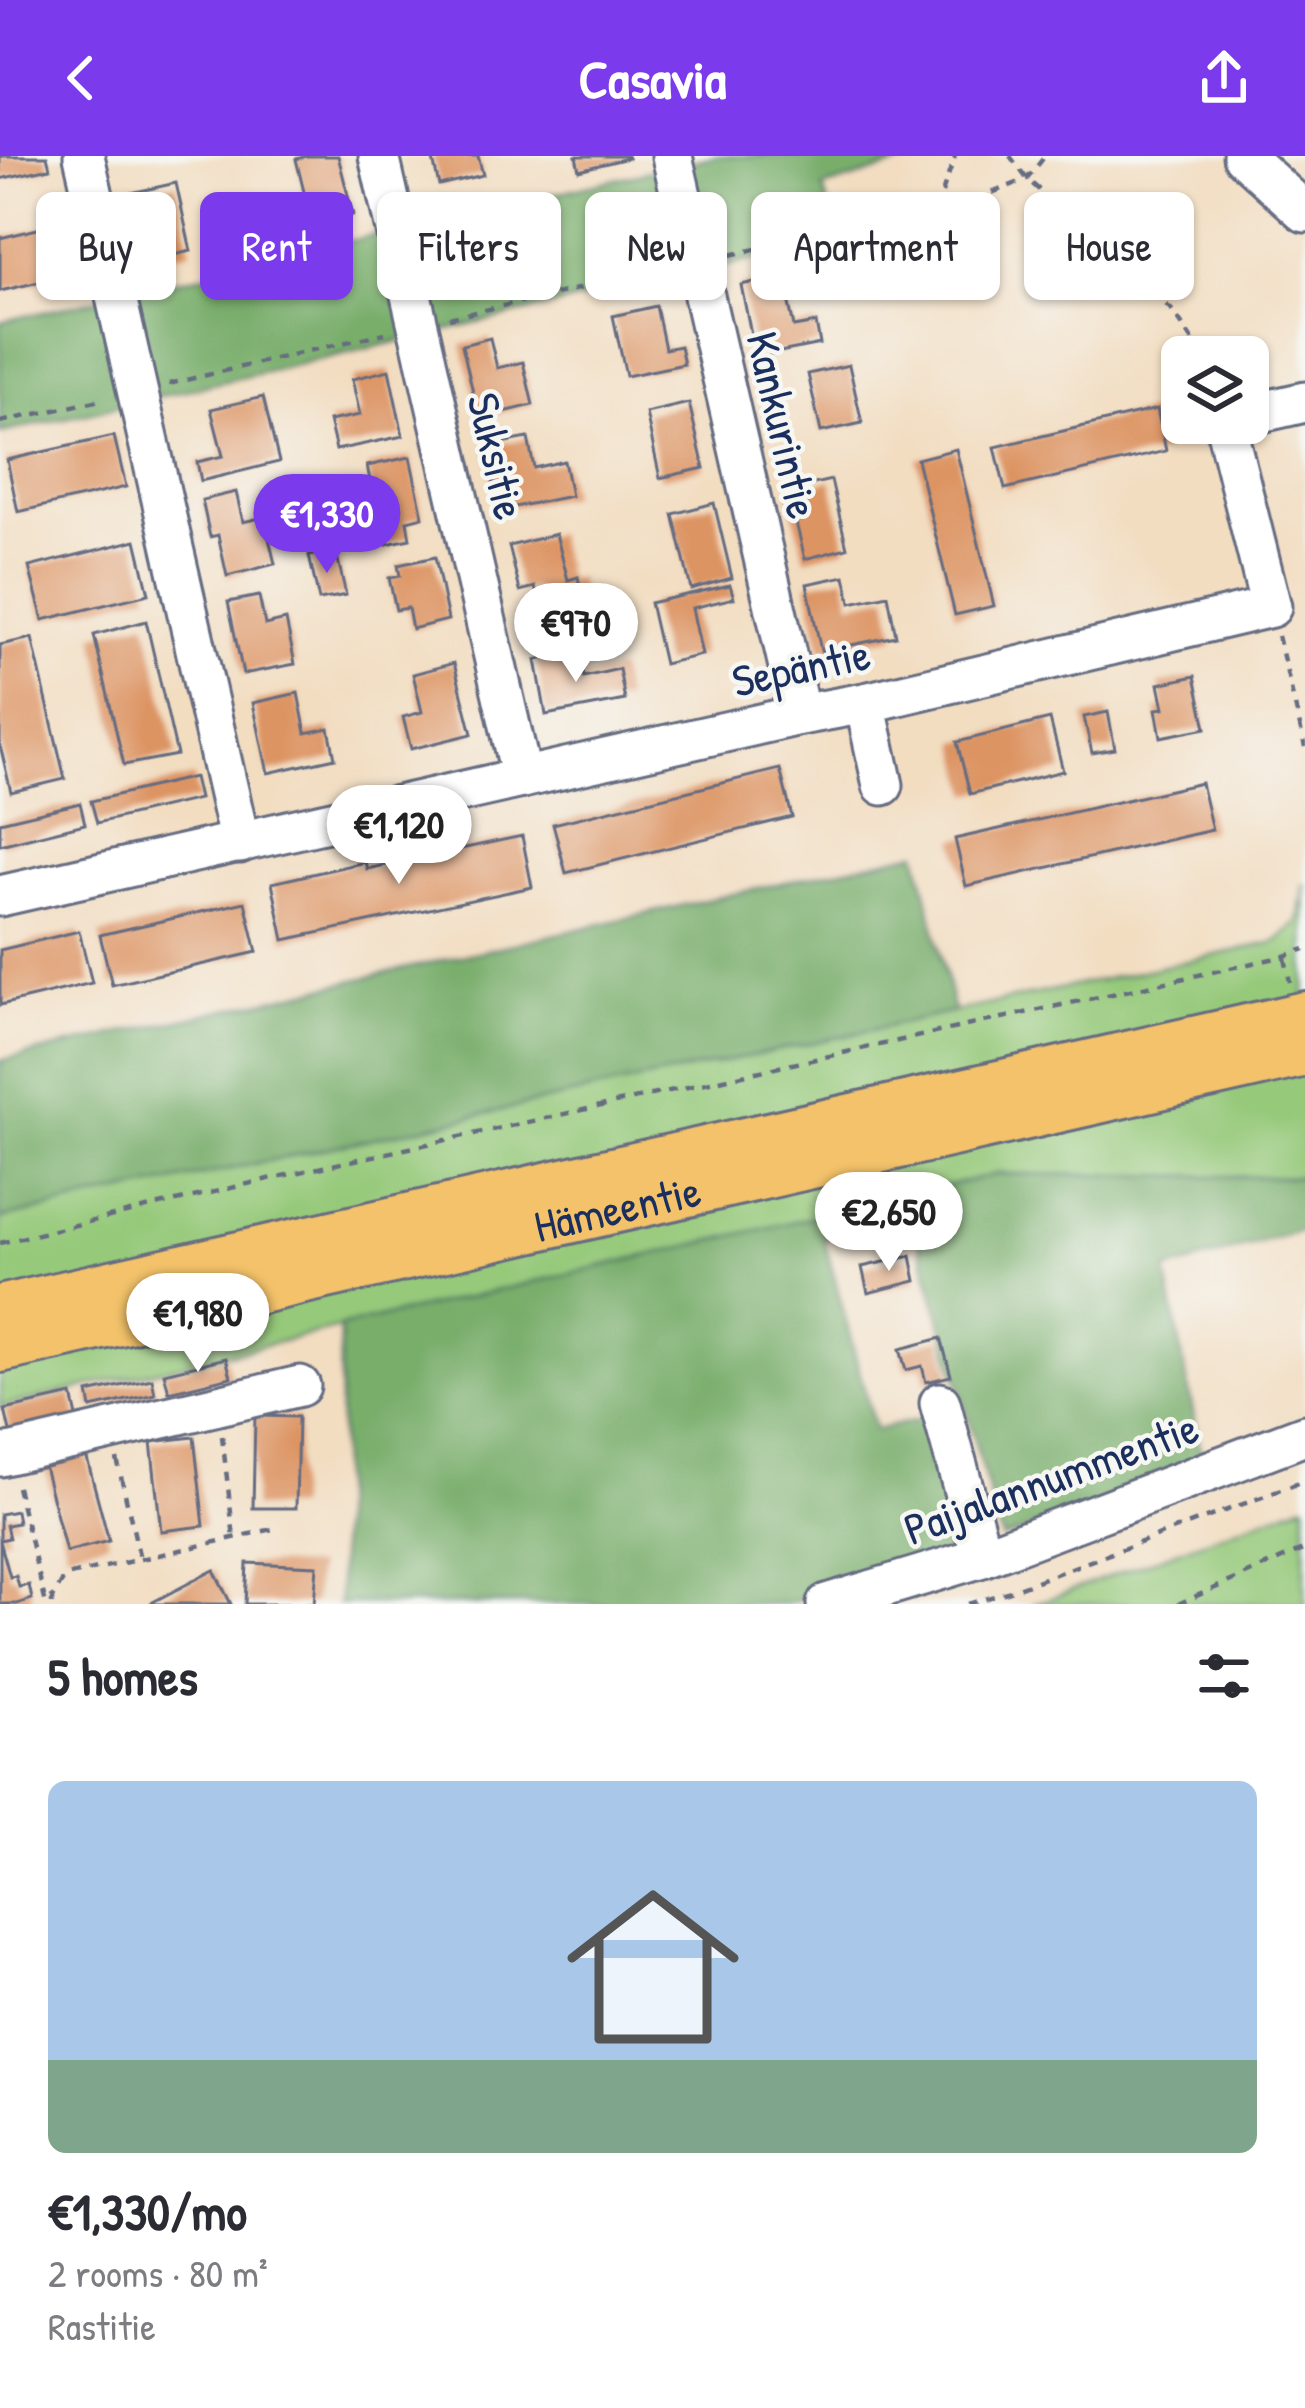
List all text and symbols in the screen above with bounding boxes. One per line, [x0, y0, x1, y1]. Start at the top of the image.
text: Casavia [579, 42, 726, 115]
icon: back [48, 45, 114, 111]
icon: share [1191, 45, 1257, 111]
chip: Buy [36, 192, 176, 300]
chip: Rent [200, 192, 353, 300]
chip: Filters [377, 192, 561, 300]
chip: New [585, 192, 727, 300]
chip: Apartment [751, 192, 1000, 300]
chip: House [1024, 192, 1194, 300]
street label: Kankurintie [732, 326, 835, 524]
map controls [1161, 336, 1269, 444]
button: layers [1161, 336, 1269, 444]
street label: Suksitie [453, 387, 542, 525]
pin: €1,330 [229, 474, 425, 576]
text: €1,330 [280, 486, 374, 539]
pin: €970 [505, 583, 647, 685]
text: €970 [541, 595, 611, 648]
street label: Sepäntie [726, 622, 875, 711]
pin: €1,120 [301, 785, 497, 887]
text: €1,120 [354, 797, 444, 850]
street label: Hämeentie [528, 1159, 706, 1256]
pin: €2,650 [791, 1172, 987, 1274]
text: €2,650 [842, 1184, 936, 1237]
pin: €1,980 [100, 1273, 296, 1375]
text: €1,980 [153, 1285, 243, 1338]
street label: Paijalannummentie [895, 1396, 1206, 1559]
text: 5 homes [48, 1642, 198, 1711]
icon: filters [1191, 1643, 1257, 1709]
icon: home [545, 1859, 761, 2075]
text: €1,330/mo [48, 2177, 247, 2246]
text: 2 rooms · 80 m² [48, 2246, 268, 2299]
text: Rastitie [48, 2299, 156, 2352]

